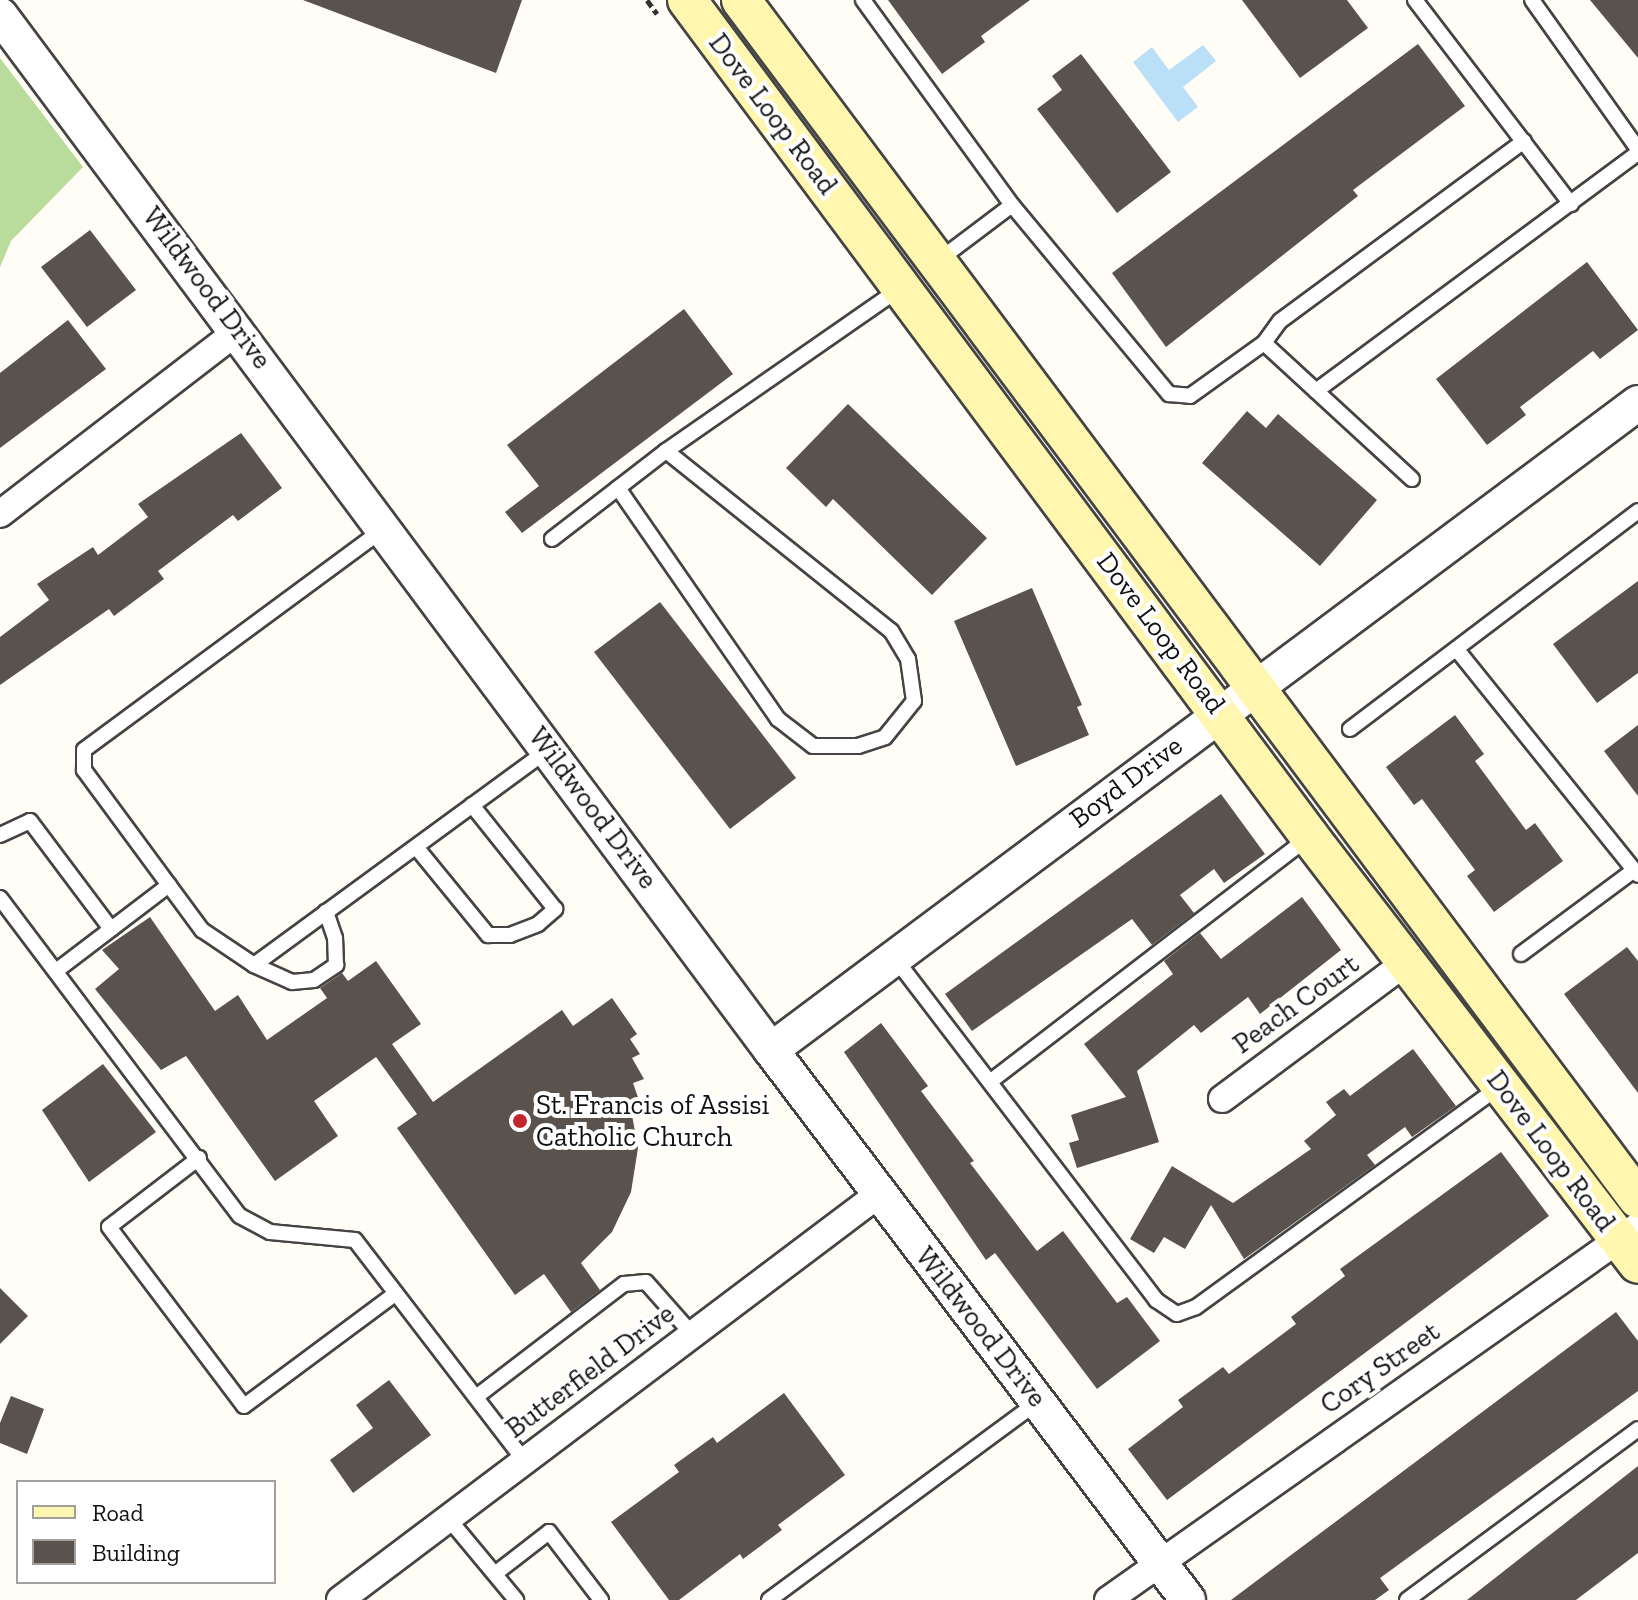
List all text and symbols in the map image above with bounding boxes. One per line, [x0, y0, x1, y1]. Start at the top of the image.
street label: Dove Loop Road [702, 27, 844, 201]
street label: Wildwood Drive [135, 201, 279, 375]
street label: Dove Loop Road [1090, 546, 1232, 720]
street label: Wildwood Drive [521, 721, 665, 895]
street label: Boyd Drive [1063, 729, 1189, 835]
street label: Peach Court [1226, 947, 1366, 1061]
street label: Dove Loop Road [1480, 1064, 1622, 1238]
place label: St. Francis of Assisi Catholic Church [536, 1088, 770, 1154]
marker: St. Francis of Assisi Catholic Church [511, 1112, 529, 1130]
street label: Wildwood Drive [908, 1240, 1054, 1414]
street label: Butterfield Drive [499, 1297, 681, 1445]
street label: Cory Street [1314, 1314, 1446, 1422]
legend [16, 1480, 276, 1584]
text: Road [92, 1498, 144, 1527]
text: Building [92, 1538, 180, 1567]

